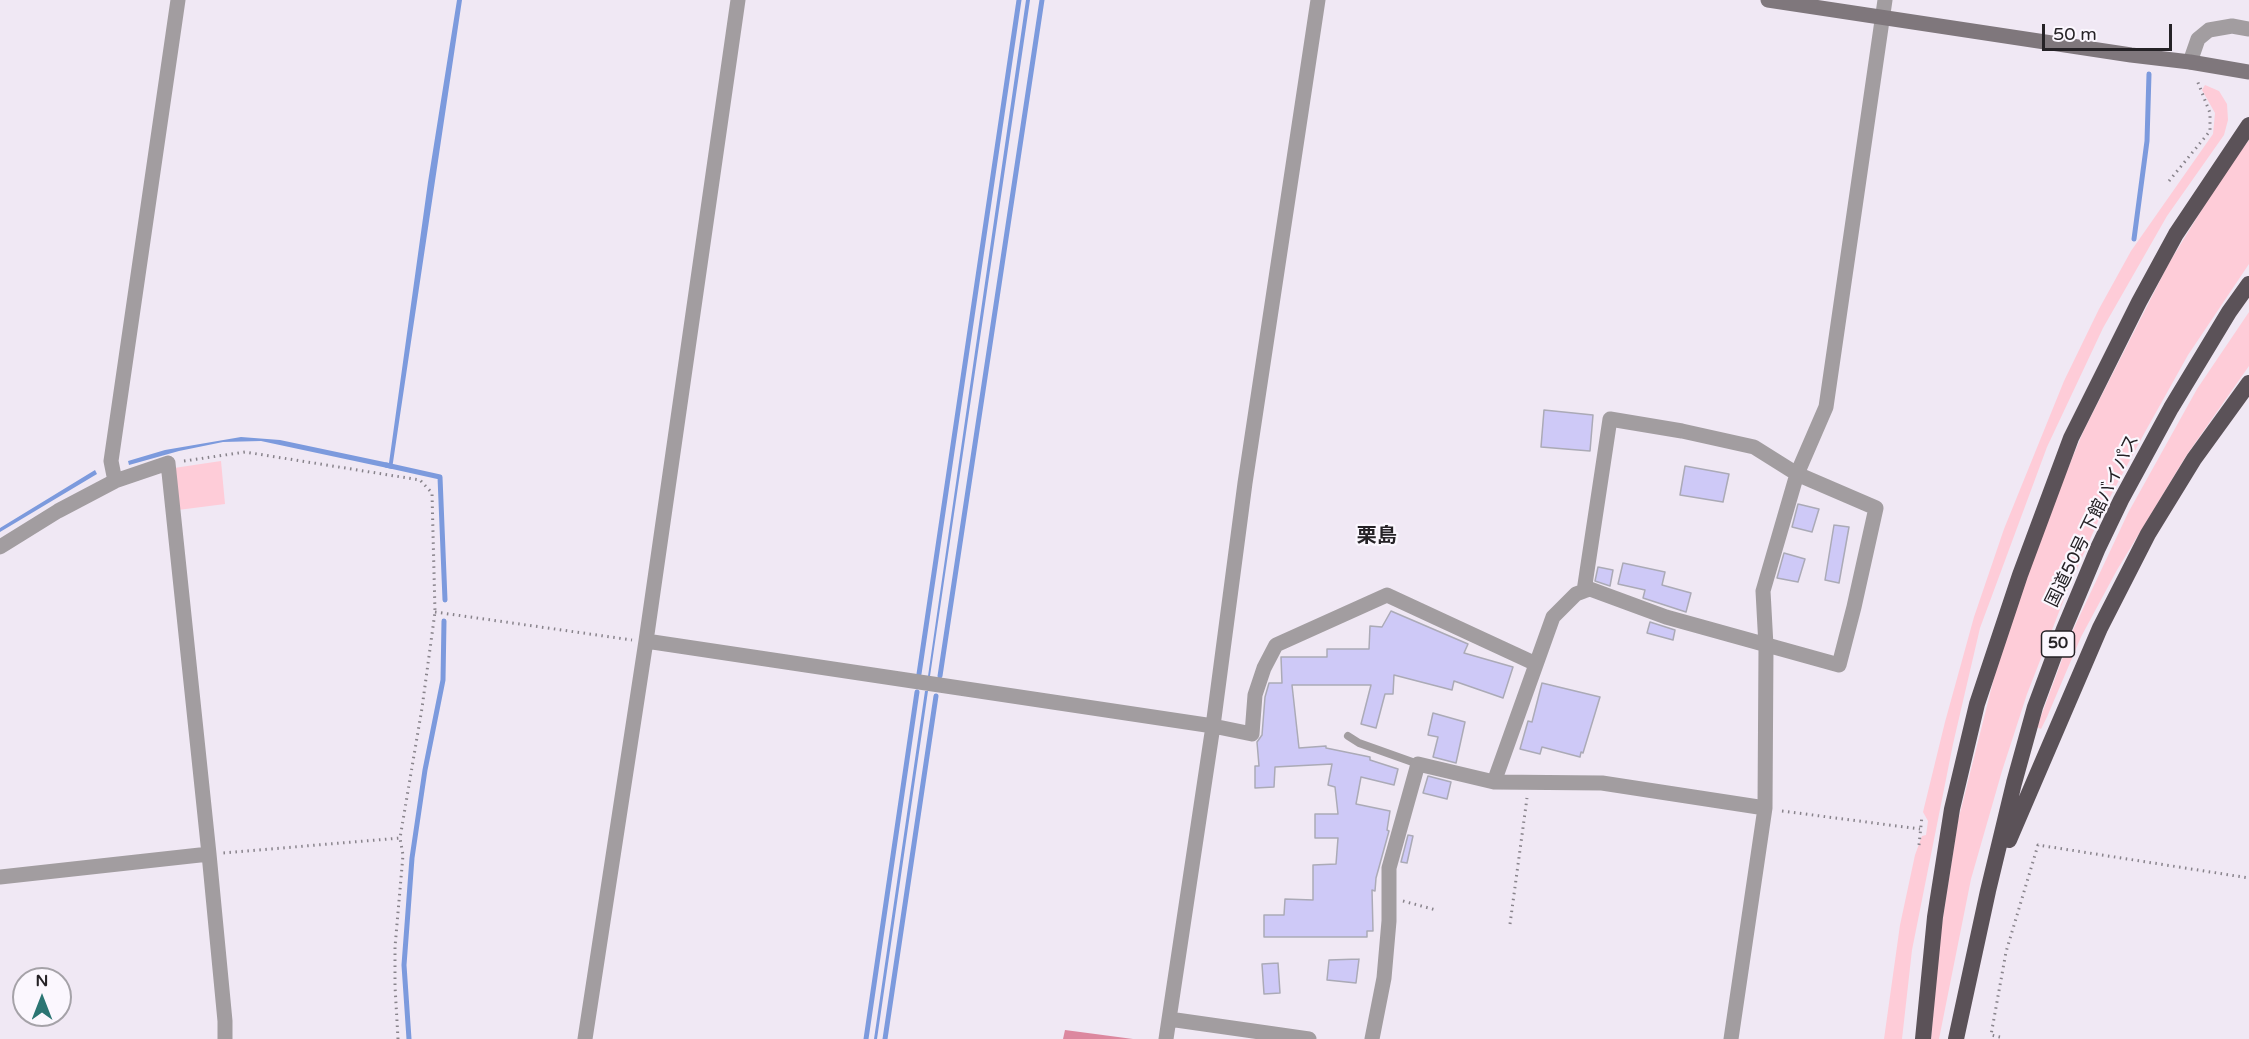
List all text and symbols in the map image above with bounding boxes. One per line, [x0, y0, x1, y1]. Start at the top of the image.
scale bar [2045, 12, 2176, 50]
text: 50 m [2053, 23, 2097, 45]
street label: 国道50号 下館バイパス [2042, 431, 2144, 611]
district label: 栗島 [1357, 525, 1397, 549]
road number: 50 [2042, 631, 2074, 657]
north arrow [12, 967, 72, 1027]
text: N [36, 971, 48, 991]

